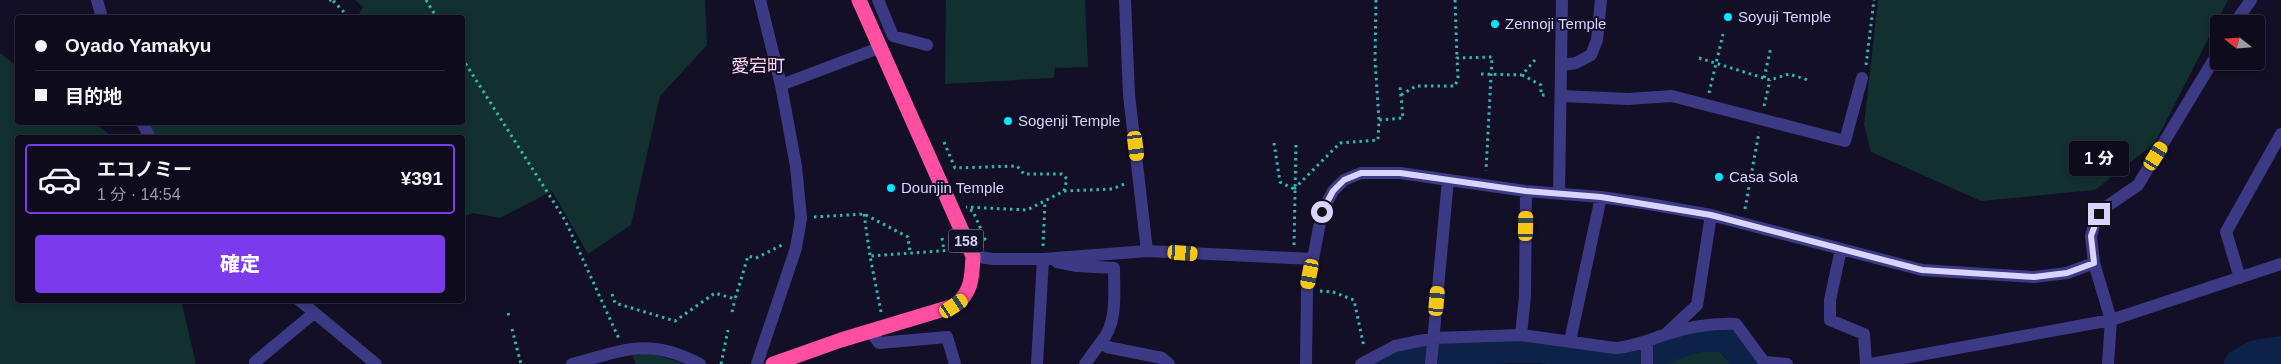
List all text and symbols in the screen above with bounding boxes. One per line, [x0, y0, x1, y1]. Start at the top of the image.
place label: Soyuji Temple [1738, 8, 1831, 25]
marker: Soyuji Temple [1722, 11, 1734, 23]
place label: Zennoji Temple [1505, 15, 1606, 32]
north arrow [2210, 15, 2265, 70]
map controls [2210, 15, 2265, 70]
marker: Zennoji Temple [1489, 18, 1501, 30]
text: Oyado Yamakyu [65, 35, 211, 56]
district label: 愛宕町 [731, 56, 785, 76]
text: 目的地 [65, 86, 122, 107]
place label: Sogenji Temple [1018, 112, 1120, 129]
marker: Sogenji Temple [1002, 115, 1014, 127]
car [1126, 130, 1145, 162]
car [2141, 139, 2170, 173]
callout: 1 分 [2069, 142, 2129, 176]
text: 1 分 [2084, 150, 2114, 167]
icon: car [37, 157, 82, 202]
text: エコノミー [97, 159, 192, 180]
text: ¥391 [401, 168, 443, 189]
place label: Casa Sola [1729, 168, 1799, 185]
marker: Casa Sola [1713, 171, 1725, 183]
place label: Dounjin Temple [901, 179, 1004, 196]
marker: Dounjin Temple [885, 182, 897, 194]
text: 1 分 · 14:54 [97, 186, 181, 203]
route start [1311, 201, 1333, 223]
route end [2088, 203, 2110, 225]
car [1518, 211, 1533, 241]
road number: 158 [948, 230, 984, 252]
button: 確定 [35, 235, 445, 293]
car [1167, 244, 1198, 262]
car [1299, 258, 1320, 290]
car [1428, 285, 1445, 317]
car [937, 291, 970, 321]

